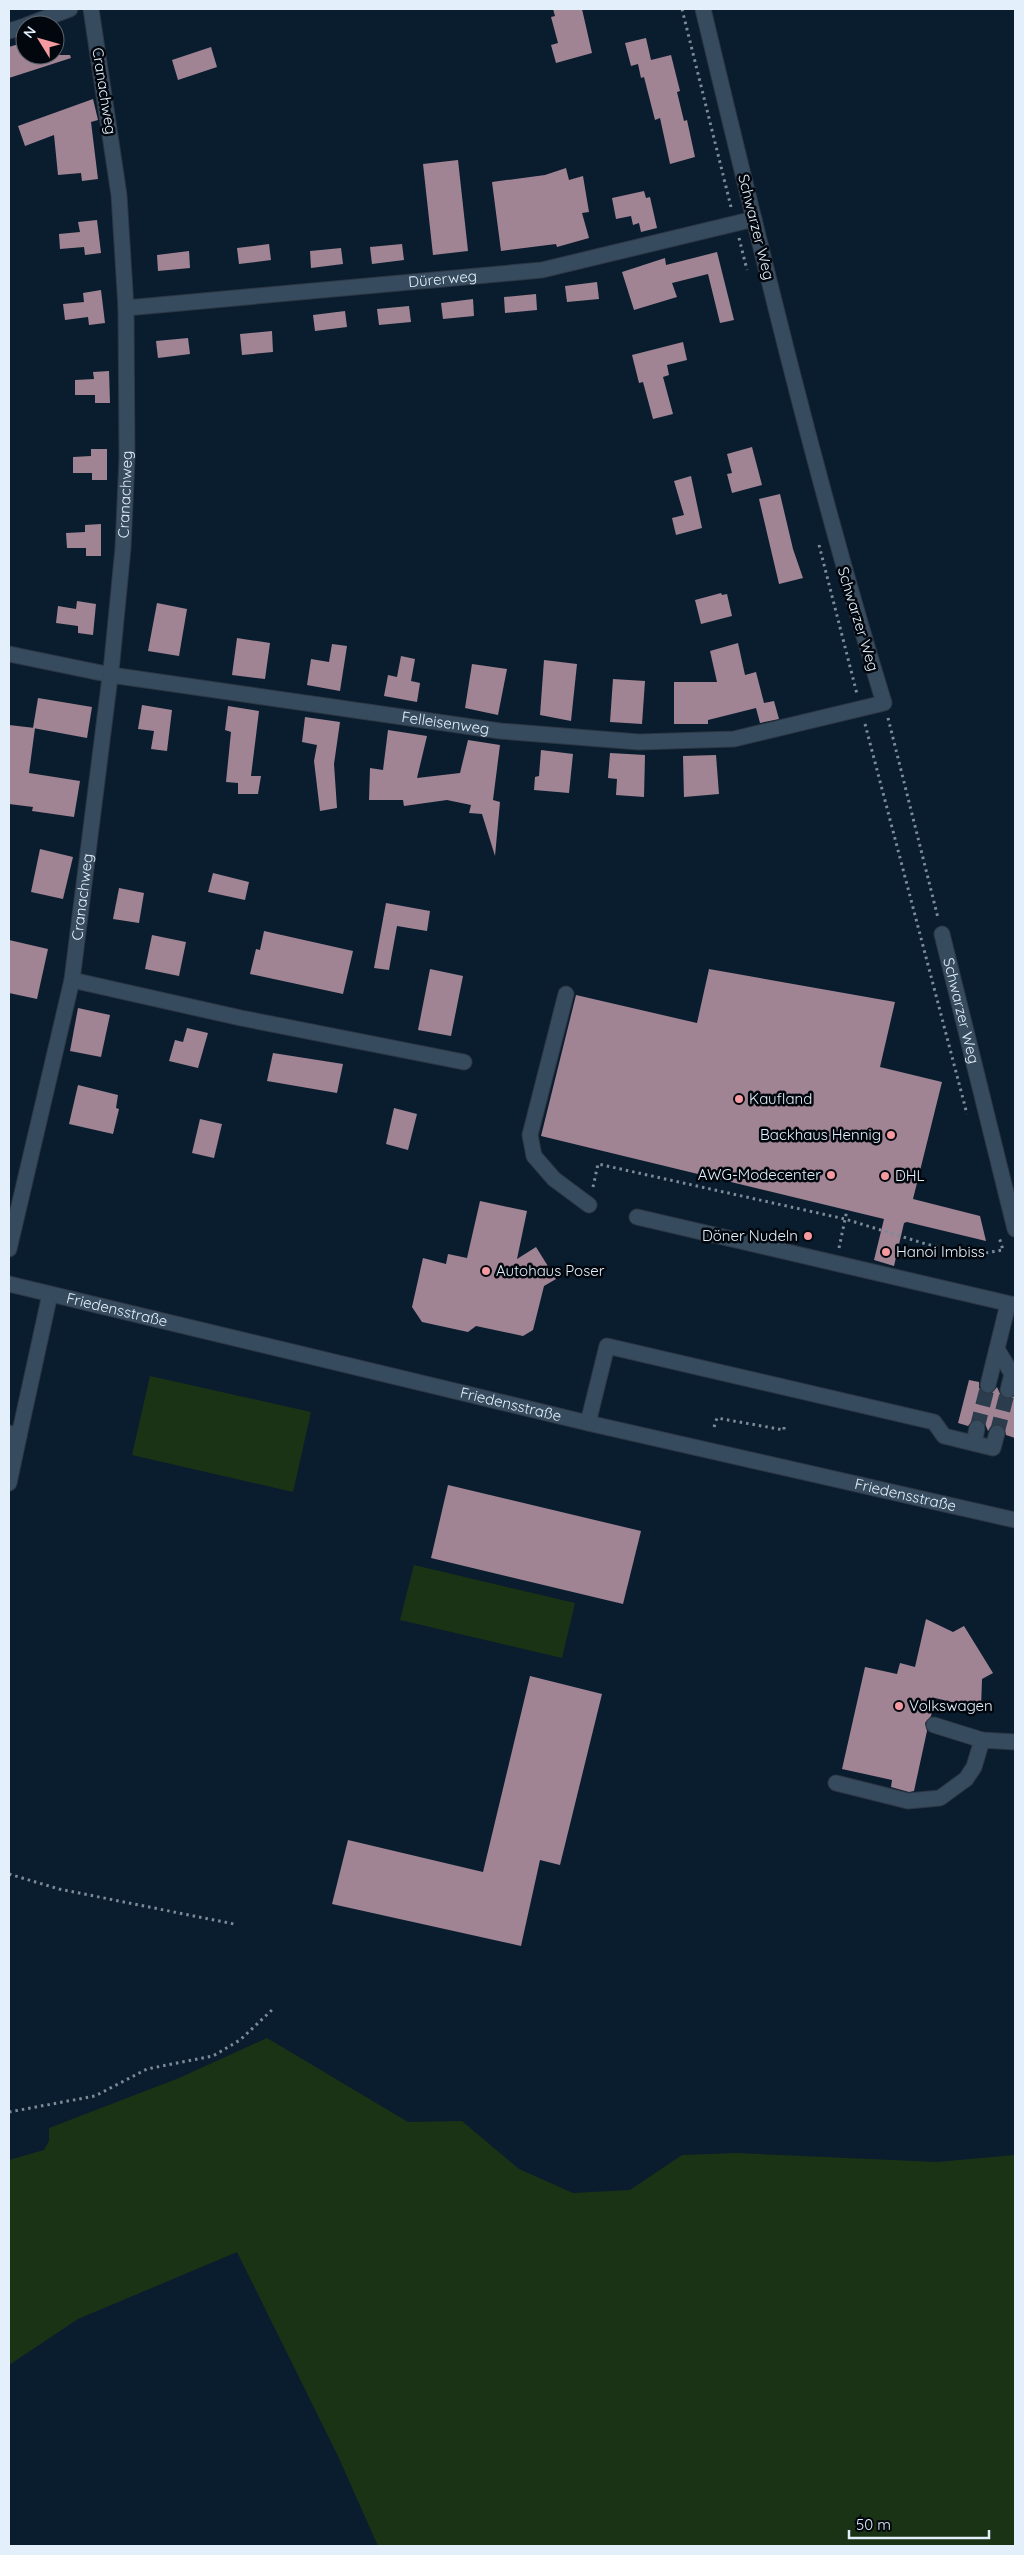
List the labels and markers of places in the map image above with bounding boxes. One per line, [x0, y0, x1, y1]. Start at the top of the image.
place label: Kaufland [749, 1089, 812, 1108]
marker: Kaufland [733, 1093, 745, 1105]
place label: Backhaus Hennig [760, 1125, 881, 1144]
marker: Backhaus Hennig [885, 1129, 897, 1141]
place label: AWG-Modecenter [698, 1165, 821, 1184]
place label: DHL [895, 1166, 925, 1185]
marker: AWG-Modecenter [825, 1169, 837, 1181]
marker: DHL [879, 1170, 891, 1182]
place label: Döner Nudeln [702, 1226, 798, 1245]
marker: Döner Nudeln [802, 1230, 814, 1242]
place label: Hanoi Imbiss [896, 1242, 985, 1261]
marker: Hanoi Imbiss [880, 1246, 892, 1258]
place label: Autohaus Poser [496, 1261, 605, 1280]
marker: Autohaus Poser [480, 1265, 492, 1277]
place label: Volkswagen [909, 1696, 993, 1715]
marker: Volkswagen [893, 1700, 905, 1712]

